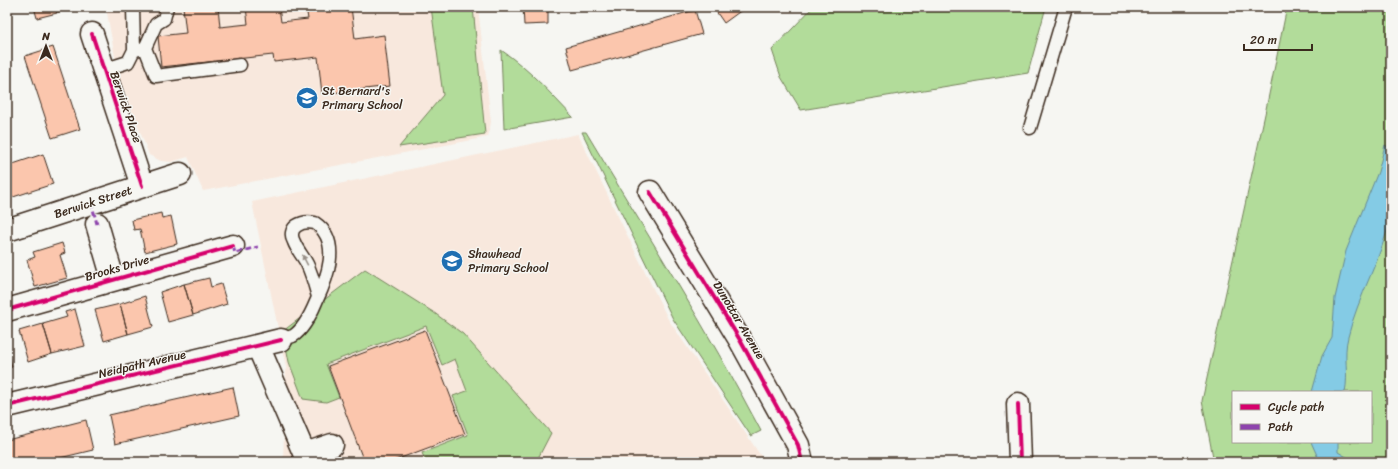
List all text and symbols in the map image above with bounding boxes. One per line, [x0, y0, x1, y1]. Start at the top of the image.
north arrow [26, 26, 66, 66]
scale bar [1244, 26, 1312, 52]
text: N [41, 27, 50, 46]
text: 20 m [1250, 29, 1277, 51]
street label: Berwick Place [103, 68, 149, 146]
place label: St Bernard's Primary School [322, 80, 403, 116]
school or university icon: St Bernard's Primary School [294, 85, 320, 111]
street label: Berwick Street [51, 179, 135, 225]
place label: Shawhead Primary School [468, 243, 549, 279]
street label: Brooks Drive [82, 248, 152, 288]
school or university icon: Shawhead Primary School [439, 248, 465, 274]
one-way arrow [302, 255, 308, 266]
street label: Dunottar Avenue [707, 276, 771, 364]
street label: Neidpath Avenue [96, 343, 188, 385]
legend [1232, 391, 1372, 443]
text: Cycle path [1268, 396, 1324, 418]
text: Path [1268, 416, 1293, 438]

